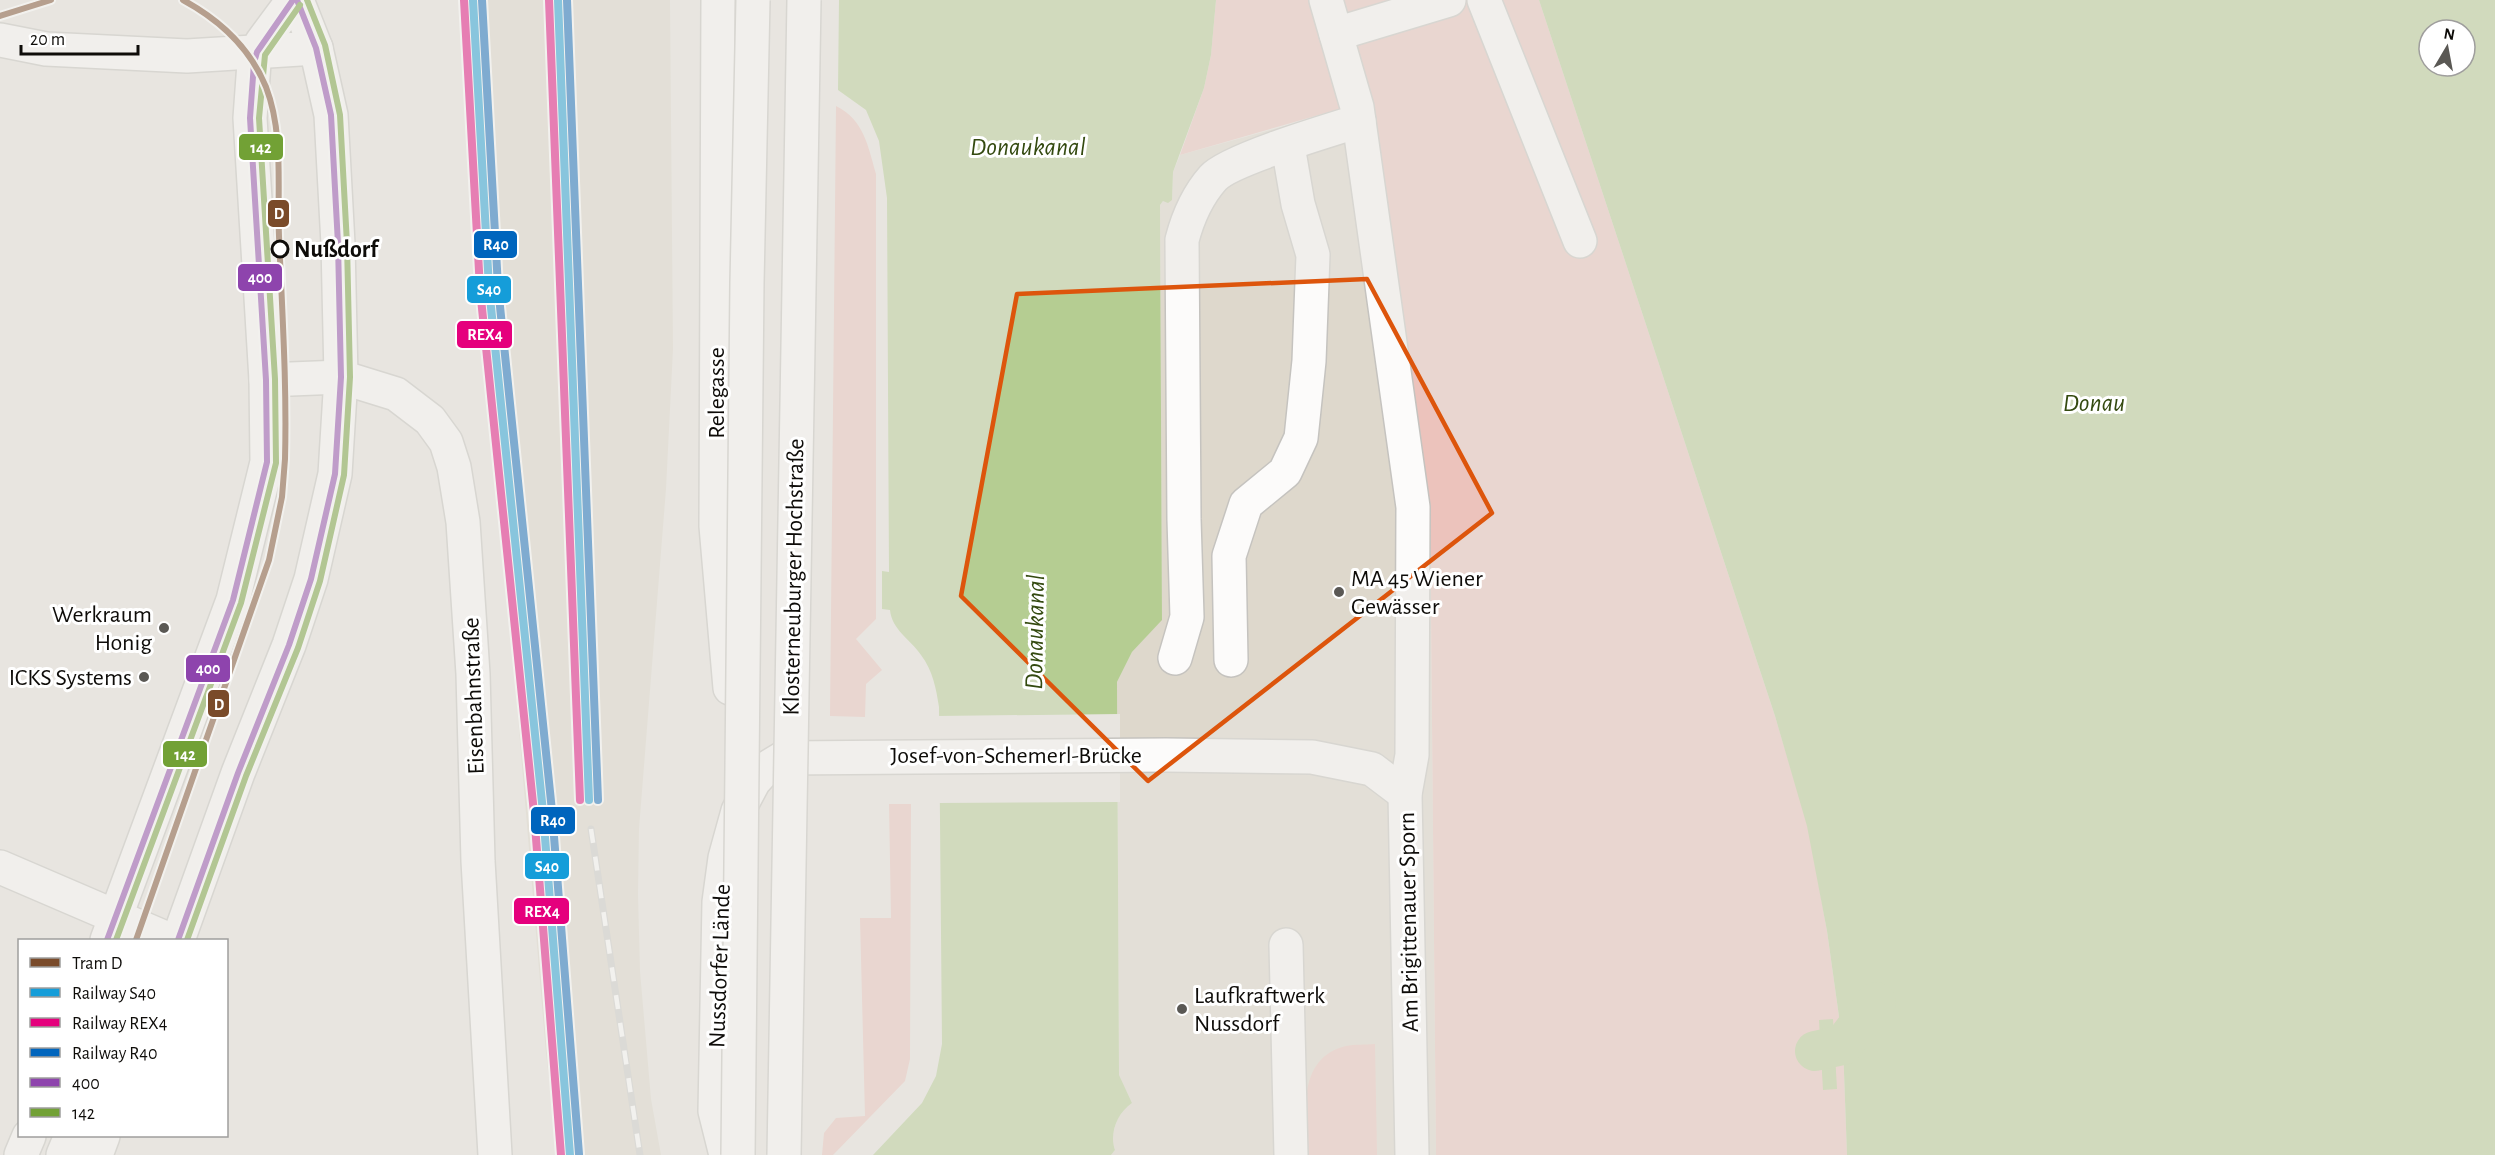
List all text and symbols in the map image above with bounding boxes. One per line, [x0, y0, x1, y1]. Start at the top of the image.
scale bar [21, 18, 138, 56]
north arrow [2417, 18, 2477, 78]
text: N [2443, 25, 2456, 43]
text: 20 m [30, 31, 65, 49]
line badge: 142 [238, 133, 284, 161]
water label: Donaukanal [970, 134, 1086, 160]
text: 142 [250, 140, 272, 156]
line badge: D [267, 199, 290, 228]
text: D [274, 206, 285, 222]
line badge: R40 [473, 230, 518, 259]
text: R40 [483, 237, 509, 253]
place label: Nußdorf [294, 238, 380, 262]
marker: Nußdorf [271, 240, 289, 258]
line badge: 400 [237, 263, 283, 292]
text: 400 [248, 270, 272, 286]
line badge: S40 [466, 275, 512, 304]
text: S40 [477, 282, 501, 298]
line badge: REX4 [456, 320, 513, 349]
text: REX4 [467, 327, 503, 343]
street label: Relegasse [705, 347, 729, 439]
water label: Donau [2063, 390, 2125, 416]
street label: Klosterneuburger Hochstraße [780, 438, 808, 716]
place label: MA 45 Wiener Gewässer [1351, 567, 1483, 619]
water label: Donaukanal [1021, 574, 1049, 690]
marker: MA 45 Wiener Gewässer [1332, 585, 1346, 599]
place label: Werkraum Honig [52, 603, 152, 655]
street label: Eisenbahnstraße [459, 617, 489, 775]
marker: Werkraum Honig [157, 621, 171, 635]
line badge: 400 [185, 654, 231, 683]
text: 400 [196, 661, 220, 677]
place label: ICKS Systems [9, 666, 132, 690]
marker: ICKS Systems [137, 670, 151, 684]
line badge: D [207, 689, 230, 718]
text: D [214, 697, 225, 713]
line badge: 142 [162, 740, 208, 768]
street label: Josef-von-Schemerl-Brücke [890, 744, 1142, 768]
text: 142 [174, 747, 196, 763]
line badge: R40 [530, 806, 576, 835]
street label: Am Brigittenauer Sporn [1395, 812, 1423, 1032]
text: R40 [540, 813, 566, 829]
line badge: S40 [524, 852, 570, 880]
text: S40 [535, 859, 559, 875]
street label: Nussdorfer Lände [705, 884, 735, 1049]
line badge: REX4 [513, 897, 570, 925]
text: REX4 [524, 904, 560, 920]
legend [18, 939, 228, 1137]
text: Tram D [72, 955, 122, 973]
place label: Laufkraftwerk Nussdorf [1194, 984, 1325, 1036]
text: Railway S40 [72, 985, 156, 1003]
marker: Laufkraftwerk Nussdorf [1175, 1002, 1189, 1016]
text: Railway REX4 [72, 1015, 168, 1033]
text: Railway R40 [72, 1045, 157, 1063]
text: 400 [72, 1075, 100, 1093]
text: 142 [72, 1105, 95, 1123]

